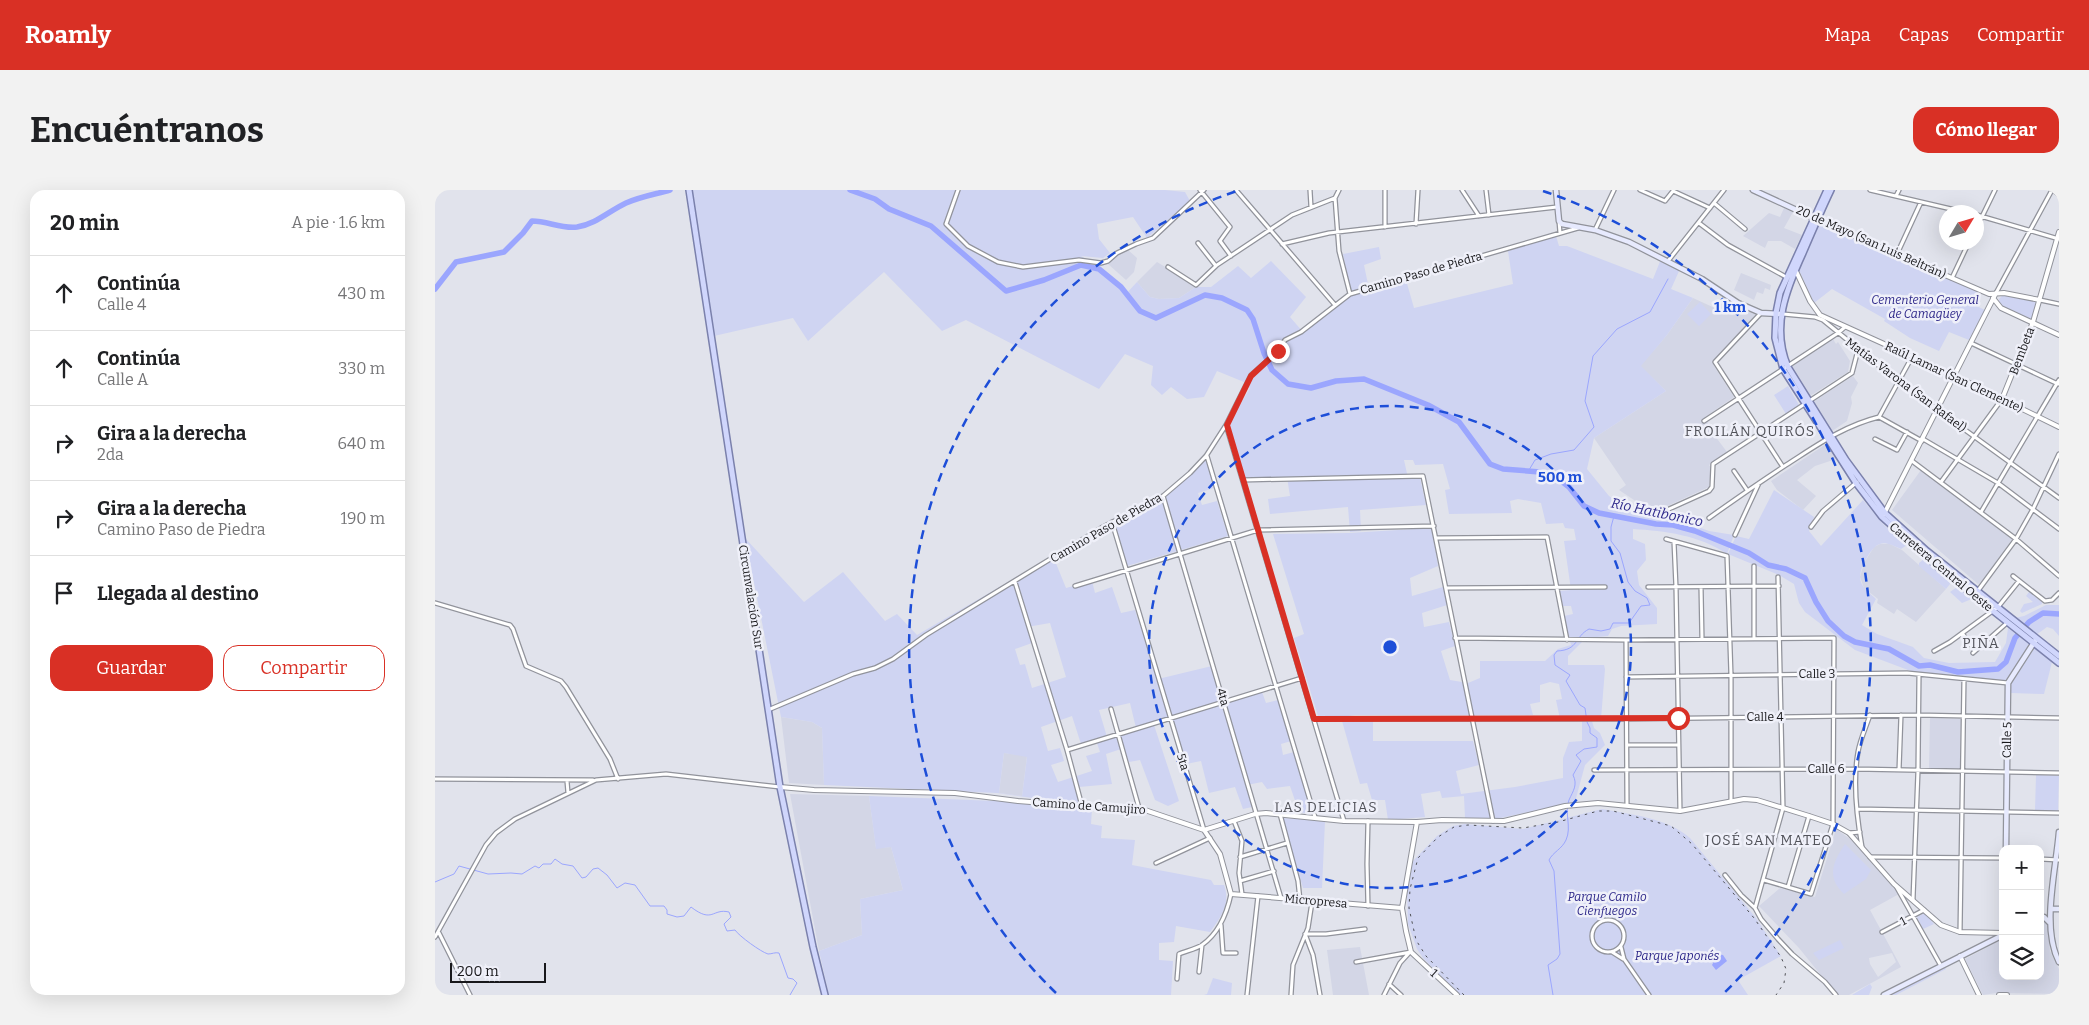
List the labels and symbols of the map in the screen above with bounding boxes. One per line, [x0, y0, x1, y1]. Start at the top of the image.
street label: 20 de Mayo (San Luis Beltrán) [1794, 202, 1949, 282]
north arrow [1939, 205, 1984, 250]
street label: Camino Paso de Piedra [1358, 249, 1484, 297]
park label: Cementerio General de Camagüey [1871, 293, 1979, 321]
text: 1 km [1714, 298, 1747, 316]
street label: Bembeta [2007, 325, 2038, 377]
street label: Matías Varona (San Rafael) [1843, 334, 1970, 435]
street label: Raúl Lamar (San Clemente) [1883, 338, 2026, 415]
route end [1267, 340, 1290, 363]
district label: FROILÁN QUIRÓS [1685, 422, 1815, 440]
text: 500 m [1538, 468, 1583, 486]
street label: Camino Paso de Piedra [1048, 490, 1165, 566]
water label: Río Hatibonico [1609, 494, 1705, 531]
street label: Carretera Central Oeste [1886, 520, 1996, 614]
street label: Circunvalación Sur [736, 544, 766, 651]
district label: PIÑA [1962, 635, 2000, 652]
centre of rings [1381, 638, 1399, 656]
street label: Calle 3 [1799, 667, 1836, 681]
street label: 4ta [1214, 686, 1232, 708]
route start [1667, 707, 1690, 730]
street label: Calle 4 [1747, 710, 1783, 724]
street label: Calle 5 [2000, 722, 2014, 758]
street label: 5ta [1174, 752, 1192, 773]
street label: Calle 6 [1808, 762, 1844, 776]
street label: Camino de Camujiro [1032, 795, 1146, 817]
district label: LAS DELICIAS [1274, 799, 1378, 816]
district label: JOSÉ SAN MATEO [1704, 831, 1833, 849]
park label: Parque Camilo Cienfuegos [1567, 890, 1647, 918]
street label: Micropresa [1284, 891, 1349, 911]
street label: 1 [1898, 914, 1909, 928]
park label: Parque Japonés [1635, 949, 1720, 963]
scale bar [450, 960, 546, 983]
street label: 1 [1427, 966, 1441, 980]

